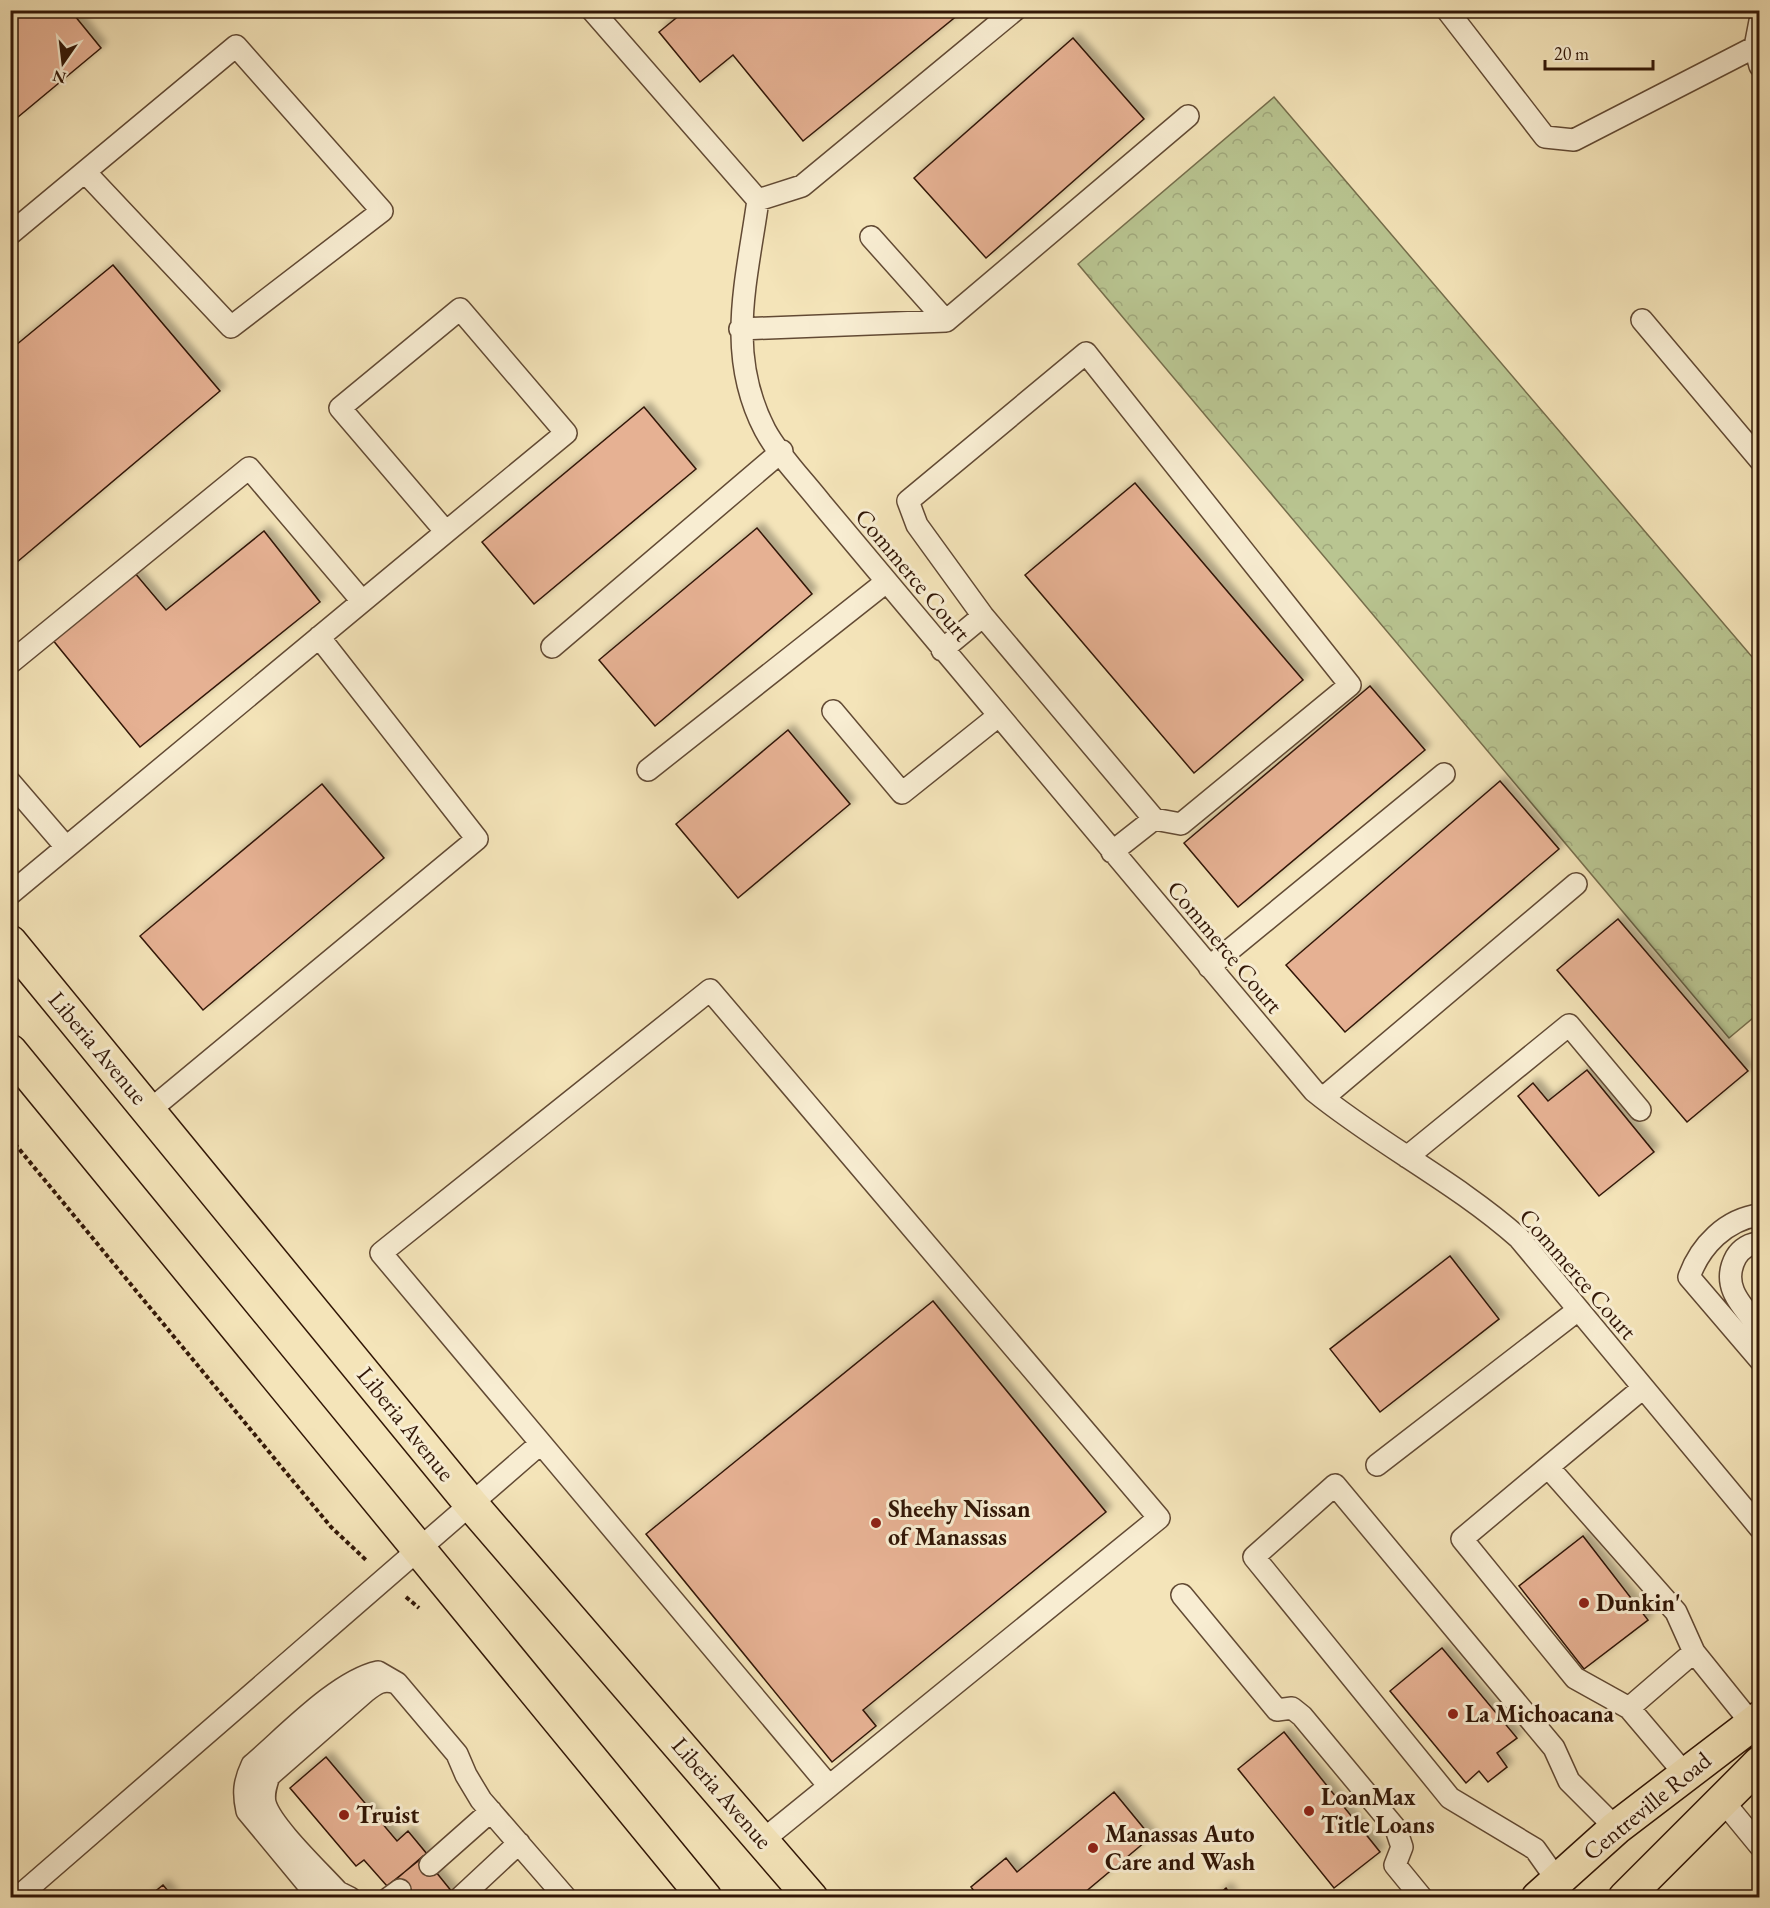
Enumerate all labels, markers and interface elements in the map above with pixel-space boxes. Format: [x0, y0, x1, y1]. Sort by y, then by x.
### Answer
north arrow [33, 33, 93, 93]
scale bar [1545, 33, 1653, 71]
text: 20 m [1554, 42, 1589, 65]
text: N [51, 65, 68, 89]
street label: Commerce Court [849, 502, 978, 648]
street label: Commerce Court [1161, 874, 1290, 1020]
street label: Liberia Avenue [42, 985, 155, 1111]
street label: Commerce Court [1513, 1202, 1644, 1346]
street label: Liberia Avenue [351, 1360, 462, 1487]
place label: Sheehy Nissan of Manassas [888, 1493, 1031, 1552]
marker: Sheehy Nissan of Manassas [869, 1516, 883, 1530]
place label: Dunkin' [1596, 1587, 1681, 1618]
marker: Dunkin' [1577, 1596, 1591, 1610]
place label: La Michoacana [1465, 1698, 1615, 1729]
marker: La Michoacana [1446, 1707, 1460, 1721]
street label: Liberia Avenue [665, 1730, 780, 1855]
street label: Centreville Road [1576, 1744, 1718, 1867]
place label: LoanMax Title Loans [1321, 1781, 1435, 1840]
place label: Truist [356, 1799, 419, 1830]
marker: LoanMax Title Loans [1302, 1804, 1316, 1818]
marker: Truist [337, 1808, 351, 1822]
place label: Manassas Auto Care and Wash [1105, 1818, 1256, 1877]
marker: Manassas Auto Care and Wash [1086, 1841, 1100, 1855]

